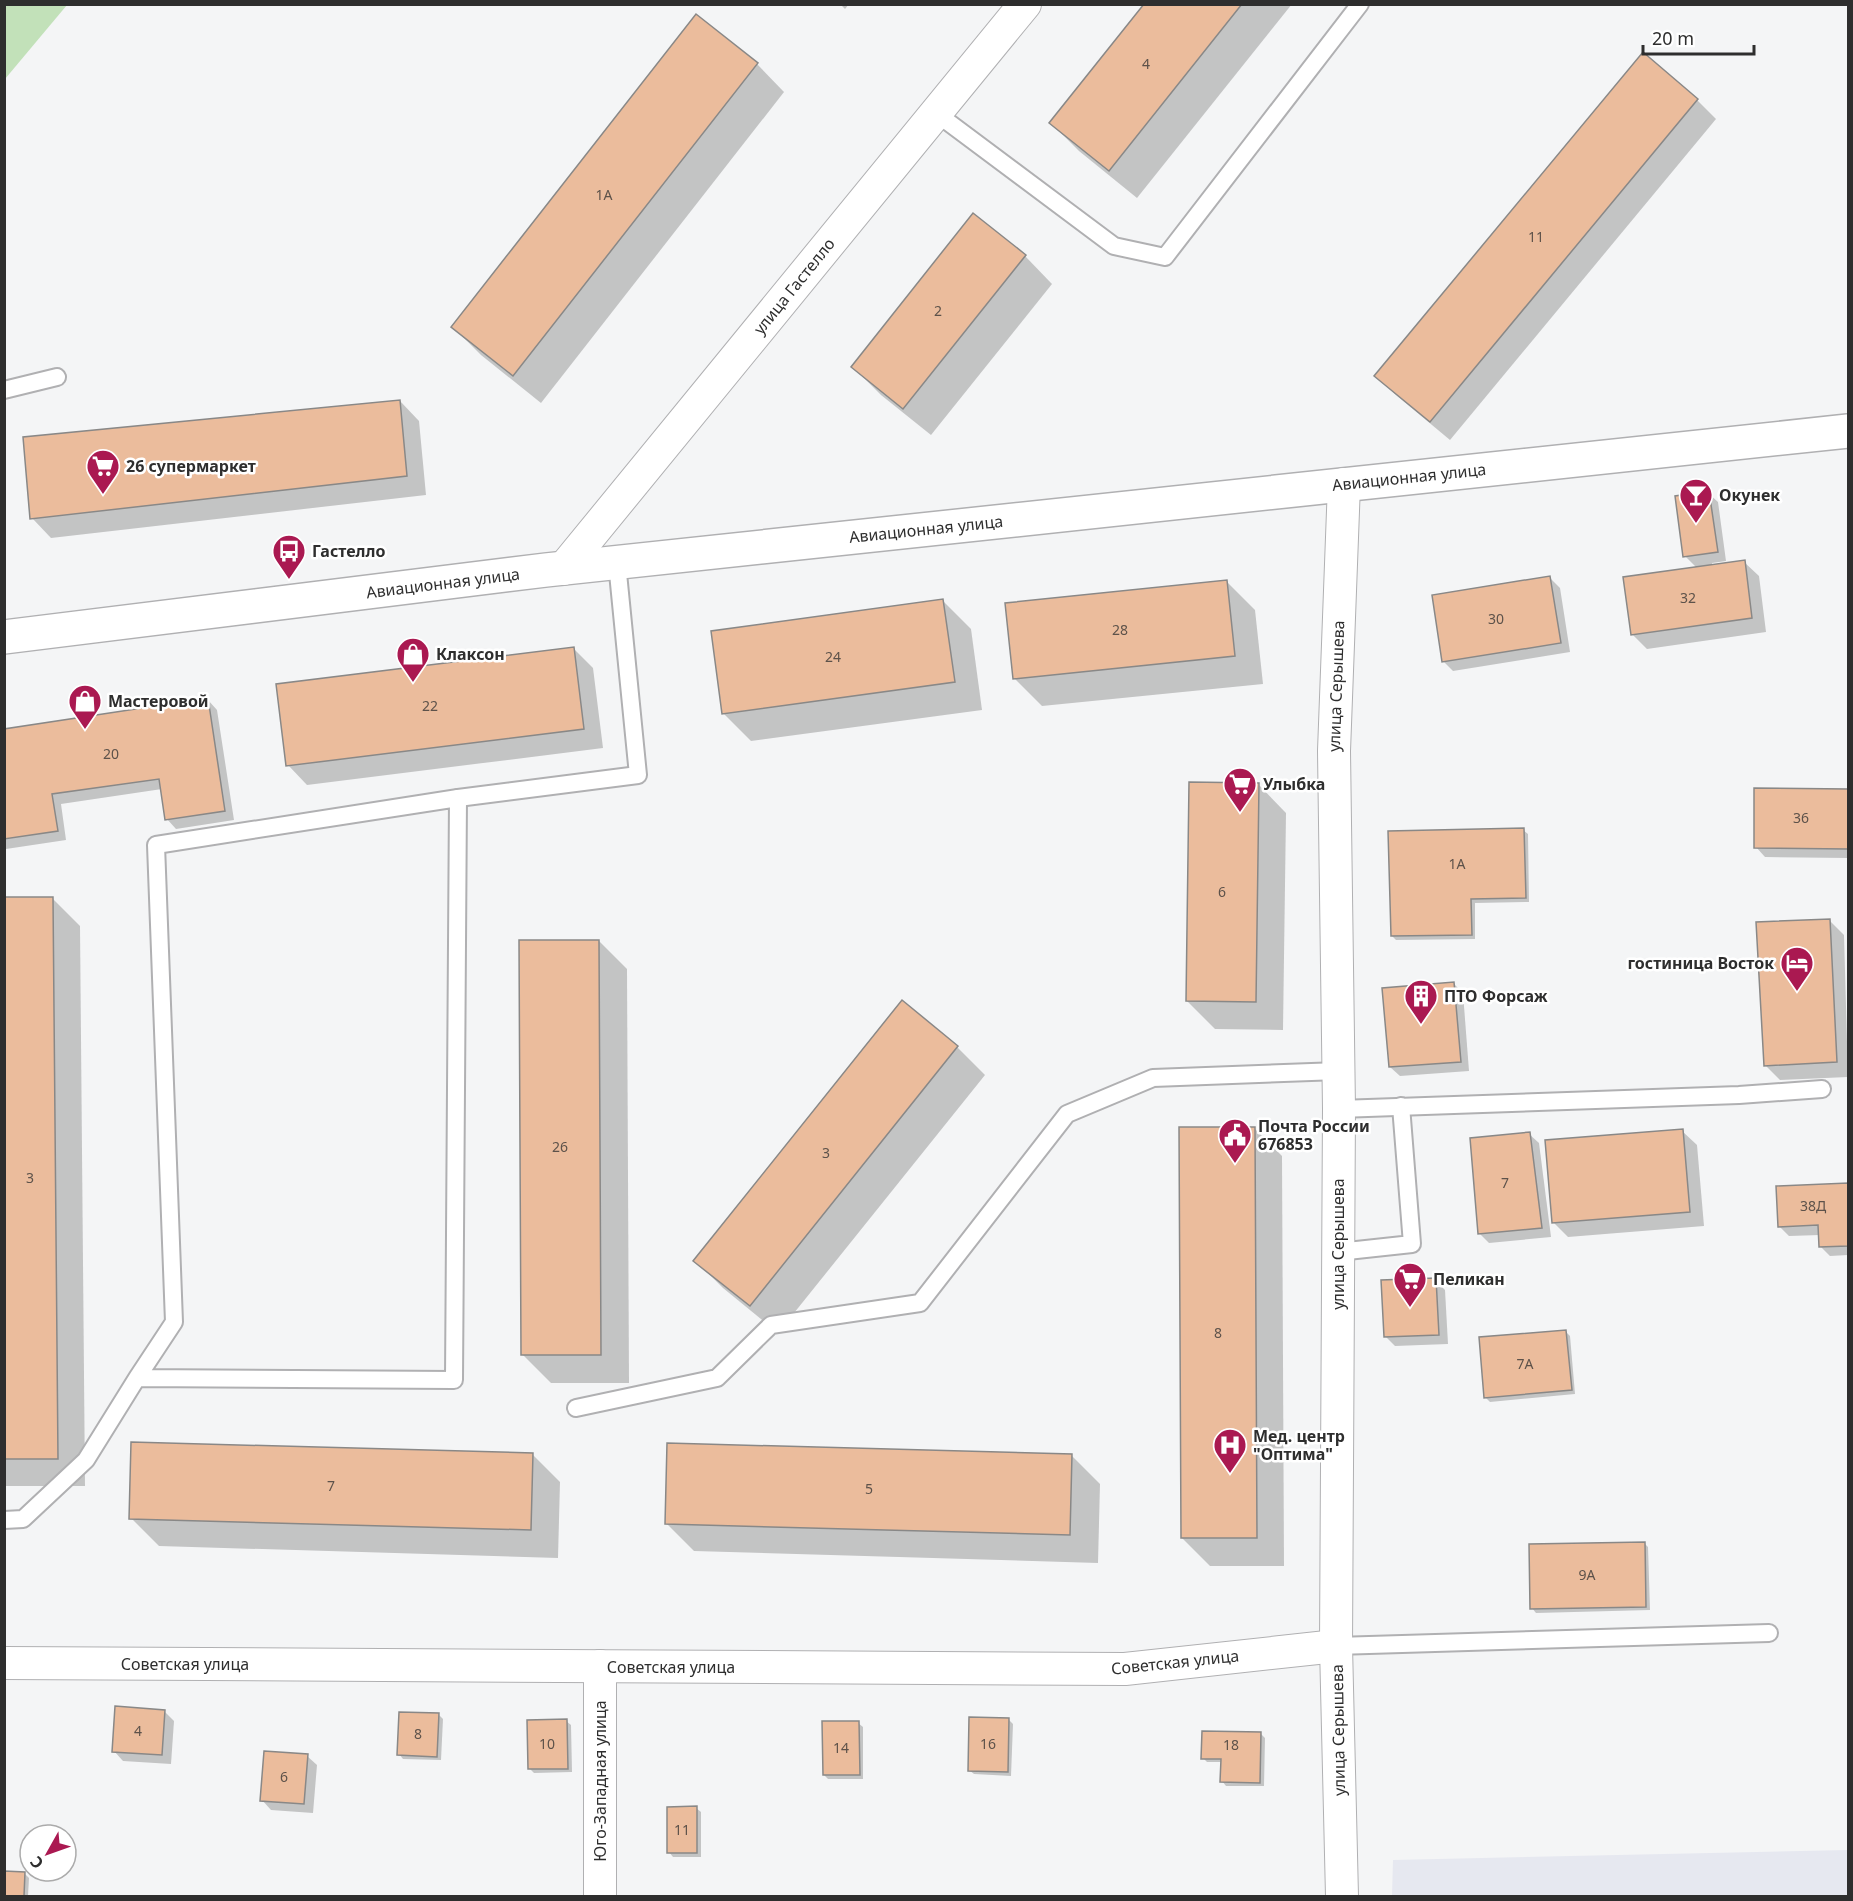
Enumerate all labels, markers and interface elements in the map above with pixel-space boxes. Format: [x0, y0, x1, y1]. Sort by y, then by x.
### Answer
scale bar [1643, 18, 1754, 56]
text: 20 m [1652, 26, 1694, 50]
house number: 4 [1142, 54, 1150, 73]
house number: 1А [596, 185, 613, 204]
house number: 11 [1528, 227, 1544, 246]
street label: улица Гастелло [748, 233, 840, 339]
house number: 2 [934, 301, 942, 320]
supermarket icon: 26 супермаркет [85, 448, 121, 495]
place label: 26 супермаркет [126, 455, 256, 477]
street label: Авиационная улица [1331, 458, 1487, 496]
bar icon: Окунек [1678, 477, 1714, 524]
place label: Окунек [1719, 484, 1780, 506]
street label: Авиационная улица [848, 510, 1004, 548]
bus stop icon: Гастелло [271, 533, 307, 580]
place label: Гастелло [312, 540, 385, 562]
street label: Авиационная улица [365, 563, 521, 603]
house number: 32 [1680, 588, 1696, 607]
house number: 30 [1488, 609, 1504, 628]
house number: 28 [1112, 620, 1128, 639]
street label: улица Серышева [1323, 620, 1349, 752]
shop icon: Клаксон [395, 636, 431, 683]
place label: Клаксон [436, 643, 505, 665]
house number: 24 [825, 647, 841, 666]
shop icon: Мастеровой [67, 683, 103, 730]
place label: Мастеровой [108, 690, 209, 712]
house number: 22 [422, 696, 438, 715]
house number: 20 [103, 744, 119, 763]
supermarket icon: Улыбка [1222, 766, 1258, 813]
place label: Улыбка [1263, 773, 1325, 795]
house number: 36 [1793, 808, 1809, 827]
house number: 1А [1449, 854, 1466, 873]
house number: 6 [1218, 882, 1226, 901]
hotel icon: гостиница Восток [1779, 945, 1815, 992]
place label: гостиница Восток [1627, 952, 1774, 974]
building icon: ПТО Форсаж [1403, 978, 1439, 1025]
place label: ПТО Форсаж [1444, 985, 1548, 1007]
place label: Почта России 676853 [1258, 1115, 1370, 1155]
public building icon: Почта России 676853 [1217, 1117, 1253, 1164]
house number: 26 [552, 1137, 568, 1156]
house number: 3 [822, 1143, 830, 1162]
house number: 3 [26, 1168, 34, 1187]
house number: 7 [1501, 1173, 1509, 1192]
street label: улица Серышева [1327, 1178, 1349, 1310]
house number: 38Д [1800, 1196, 1827, 1215]
supermarket icon: Пеликан [1392, 1261, 1428, 1308]
place label: Пеликан [1433, 1268, 1505, 1290]
house number: 8 [1214, 1323, 1222, 1342]
house number: 7А [1517, 1354, 1534, 1373]
place label: Мед. центр "Оптима" [1253, 1425, 1345, 1465]
hospital icon: Мед. центр "Оптима" [1212, 1427, 1248, 1474]
house number: 7 [327, 1476, 335, 1495]
house number: 5 [865, 1479, 873, 1498]
house number: 9А [1579, 1565, 1596, 1584]
street label: Советская улица [1110, 1644, 1240, 1680]
street label: Советская улица [121, 1653, 249, 1675]
street label: Советская улица [607, 1656, 735, 1678]
street label: улица Серышева [1326, 1664, 1350, 1796]
street label: Юго-Западная улица [589, 1700, 611, 1862]
house number: 4 [134, 1721, 142, 1740]
house number: 8 [414, 1724, 422, 1743]
house number: 10 [539, 1734, 555, 1753]
house number: 16 [980, 1734, 996, 1753]
house number: 18 [1223, 1735, 1239, 1754]
house number: 14 [833, 1738, 849, 1757]
house number: 6 [280, 1767, 288, 1786]
house number: 11 [674, 1820, 690, 1839]
north arrow [18, 1823, 78, 1883]
text: С [25, 1852, 48, 1874]

